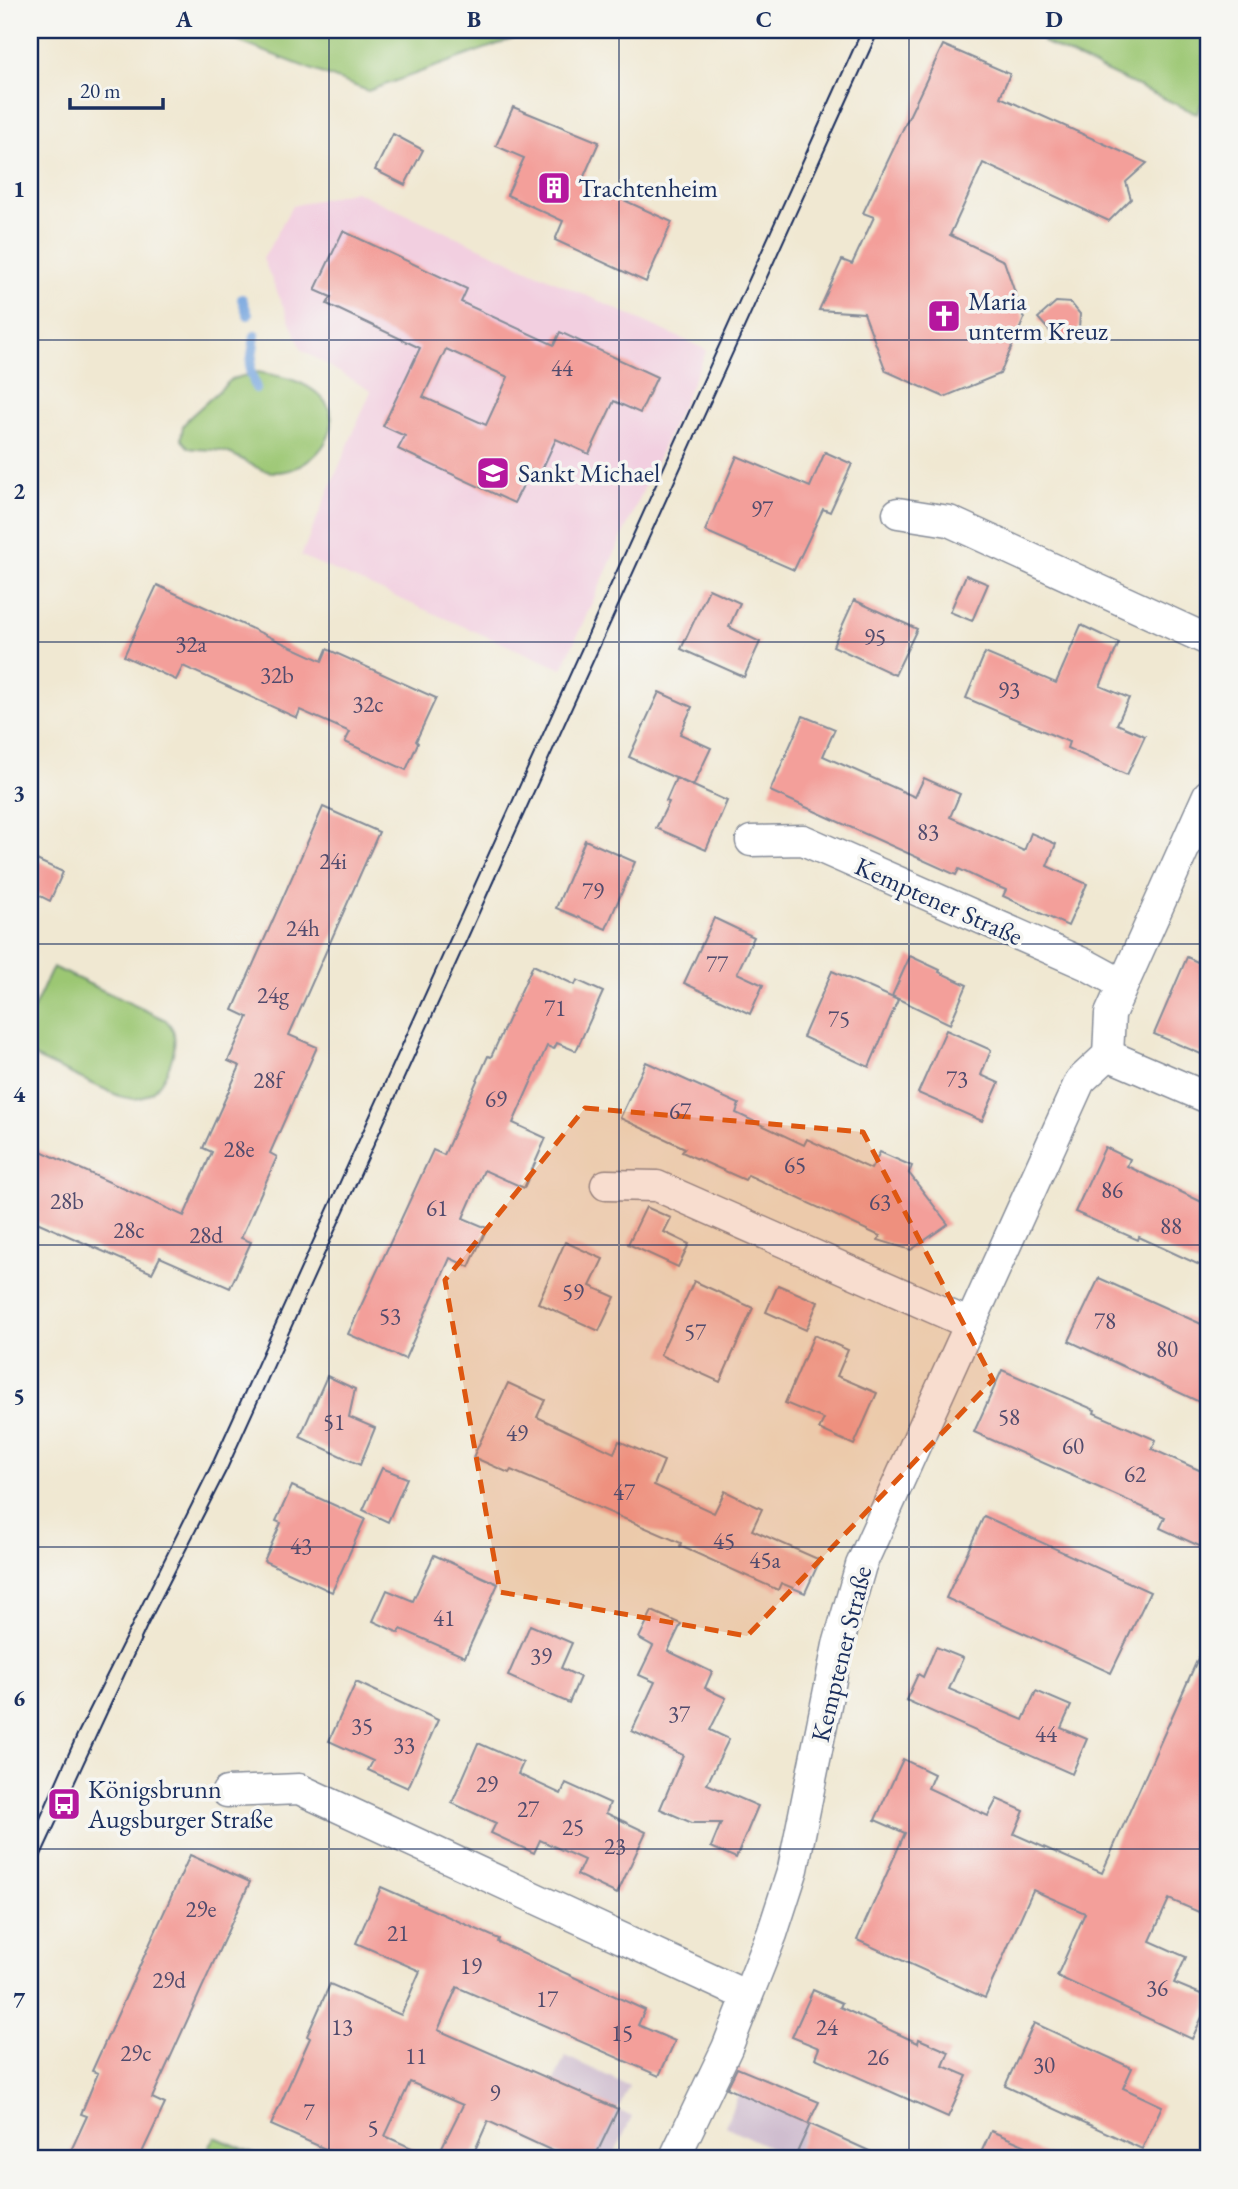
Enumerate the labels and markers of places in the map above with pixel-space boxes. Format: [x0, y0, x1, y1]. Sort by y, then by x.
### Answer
building icon: Trachtenheim [535, 169, 573, 207]
place label: Trachtenheim [578, 171, 718, 205]
place label: Maria unterm Kreuz [968, 284, 1108, 348]
church icon: Maria unterm Kreuz [925, 297, 963, 335]
school or university icon: Sankt Michael [474, 454, 512, 492]
place label: Sankt Michael [518, 456, 660, 490]
place label: Königsbrunn Augsburger Straße [87, 1772, 273, 1836]
bus stop icon: Königsbrunn Augsburger Straße [45, 1785, 83, 1823]

